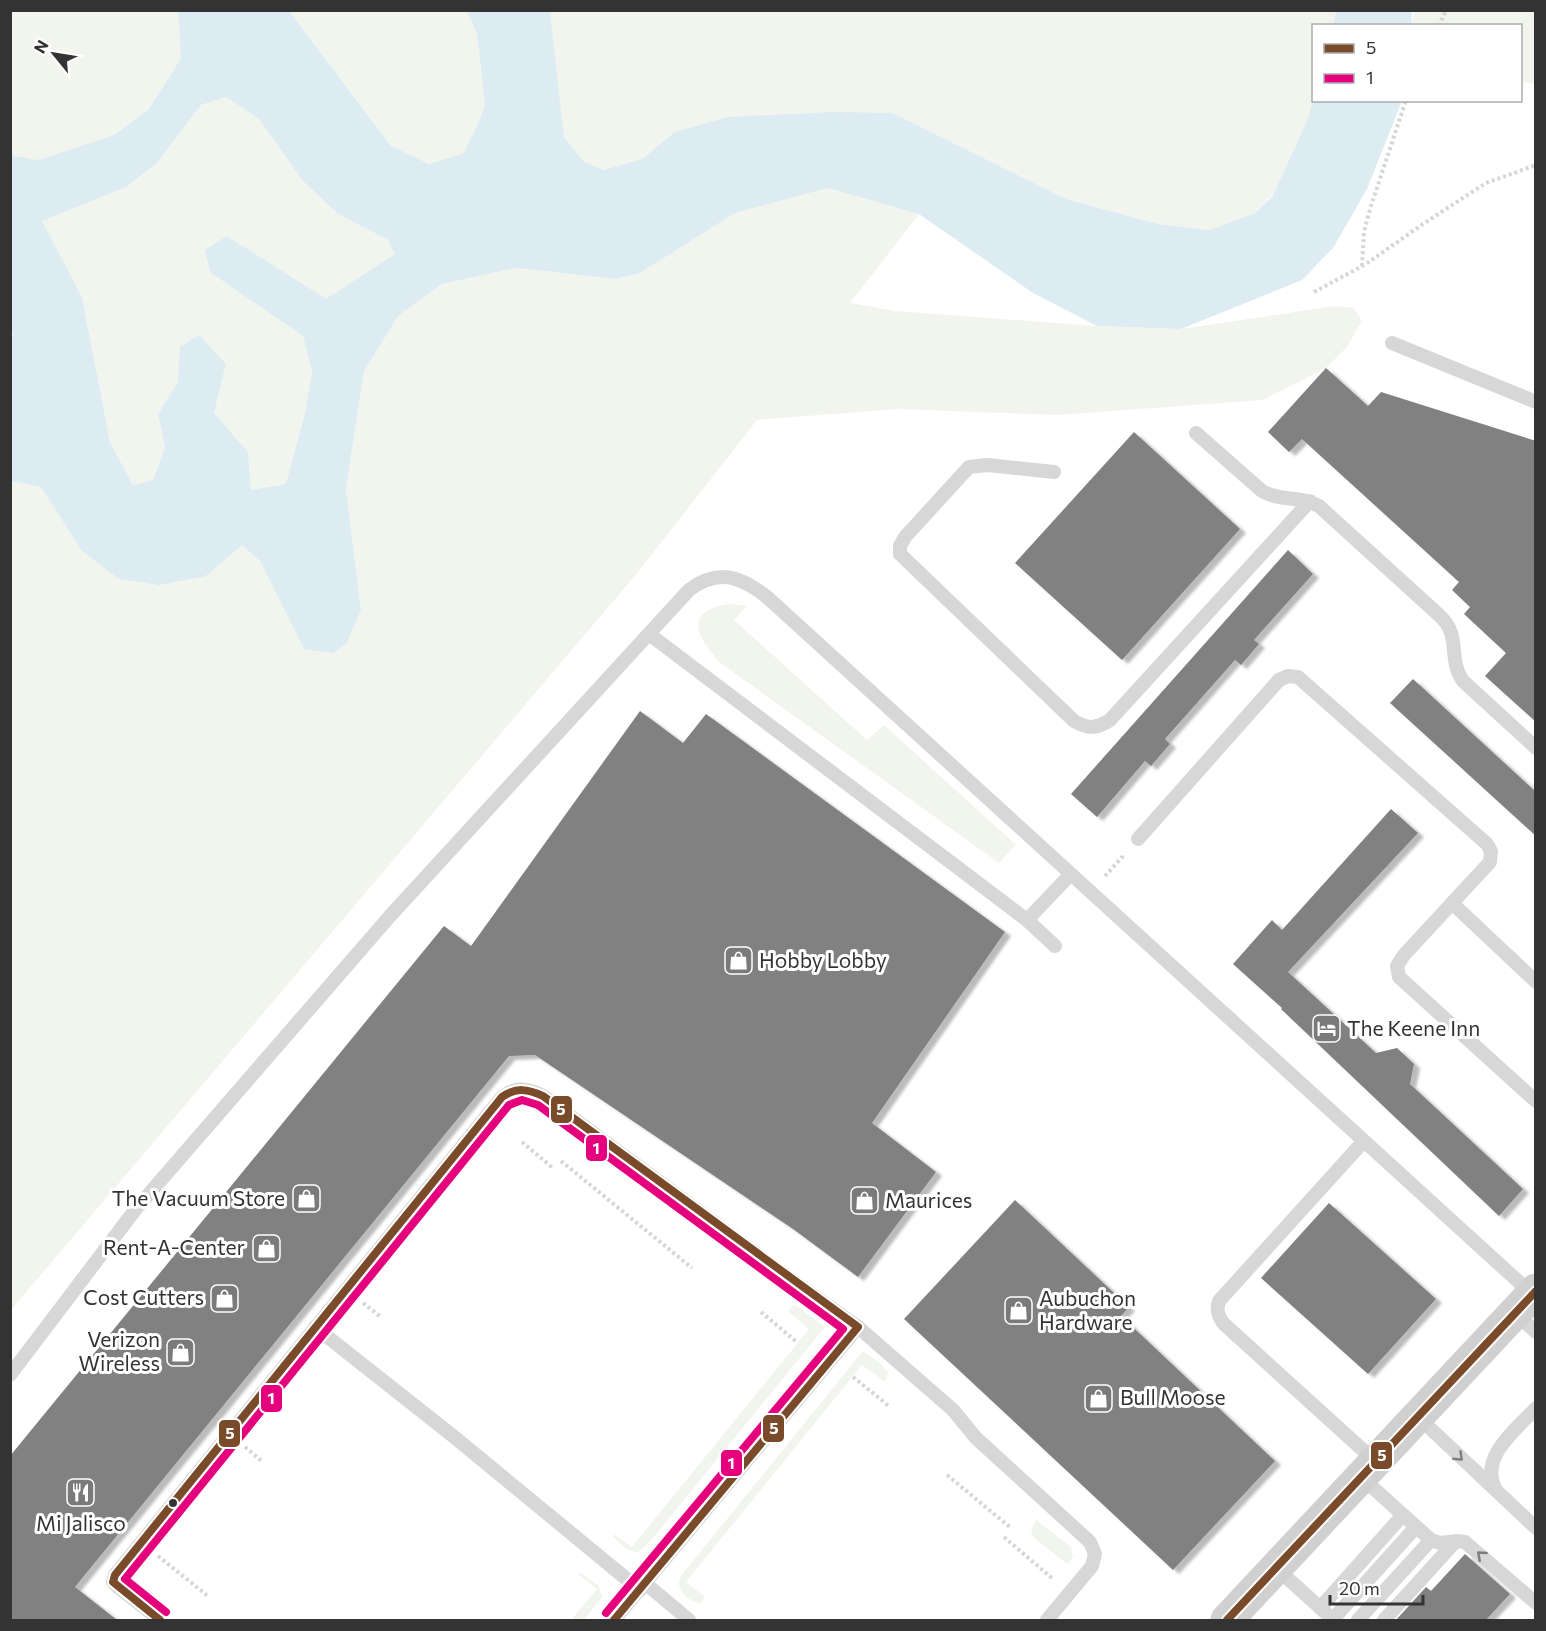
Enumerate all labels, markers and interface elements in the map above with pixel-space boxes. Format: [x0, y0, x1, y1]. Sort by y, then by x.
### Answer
north arrow [24, 24, 84, 84]
legend [1312, 24, 1522, 102]
text: N [29, 36, 52, 56]
text: 5 [1366, 36, 1376, 58]
text: 1 [1366, 66, 1374, 88]
shop icon: Hobby Lobby [722, 945, 754, 977]
place label: Hobby Lobby [759, 947, 887, 972]
hotel icon: The Keene Inn [1310, 1013, 1342, 1045]
place label: The Keene Inn [1347, 1015, 1480, 1040]
line badge: 5 [550, 1095, 573, 1124]
text: 5 [556, 1099, 566, 1118]
line badge: 1 [585, 1134, 608, 1162]
text: 1 [592, 1138, 600, 1157]
shop icon: The Vacuum Store [290, 1183, 322, 1215]
place label: The Vacuum Store [112, 1185, 285, 1210]
shop icon: Maurices [848, 1185, 880, 1217]
place label: Maurices [885, 1187, 972, 1212]
shop icon: Rent-A-Center [250, 1232, 282, 1264]
place label: Rent-A-Center [103, 1234, 245, 1259]
shop icon: Cost Cutters [209, 1282, 241, 1314]
place label: Cost Cutters [83, 1284, 204, 1309]
place label: Aubuchon Hardware [1039, 1285, 1136, 1334]
shop icon: Aubuchon Hardware [1002, 1295, 1034, 1327]
place label: Verizon Wireless [79, 1326, 160, 1375]
shop icon: Verizon Wireless [165, 1336, 197, 1368]
shop icon: Bull Moose [1083, 1382, 1115, 1414]
line badge: 1 [260, 1384, 283, 1413]
place label: Bull Moose [1120, 1384, 1226, 1409]
text: 1 [267, 1388, 275, 1407]
line badge: 5 [762, 1414, 785, 1443]
text: 5 [769, 1418, 779, 1437]
line badge: 5 [218, 1419, 241, 1448]
text: 5 [225, 1423, 235, 1442]
line badge: 5 [1370, 1441, 1393, 1470]
text: 5 [1377, 1445, 1387, 1464]
line badge: 1 [720, 1449, 743, 1477]
one-way arrow [1452, 1449, 1463, 1460]
text: 1 [727, 1453, 735, 1472]
restaurant icon: Mi Jalisco [65, 1477, 97, 1509]
unlabelled marker [167, 1497, 179, 1509]
place label: Mi Jalisco [36, 1510, 126, 1535]
one-way arrow [1477, 1551, 1488, 1562]
scale bar [1330, 1568, 1423, 1606]
text: 20 m [1339, 1577, 1380, 1599]

